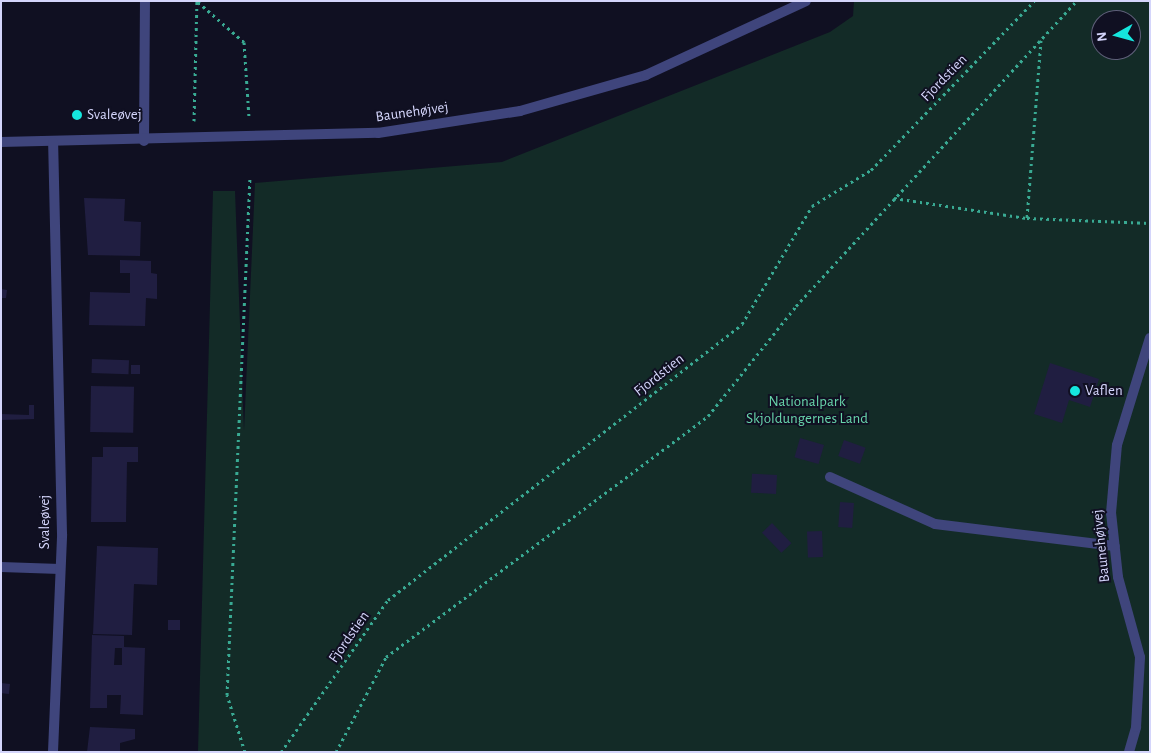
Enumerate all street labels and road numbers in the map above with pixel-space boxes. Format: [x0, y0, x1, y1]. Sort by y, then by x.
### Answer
street label: Fjordstien [917, 51, 971, 105]
street label: Baunehøjvej [374, 98, 450, 126]
street label: Fjordstien [630, 350, 688, 400]
street label: Svaleøvej [36, 495, 54, 549]
street label: Baunehøjvej [1088, 509, 1114, 583]
street label: Fjordstien [325, 608, 373, 666]

